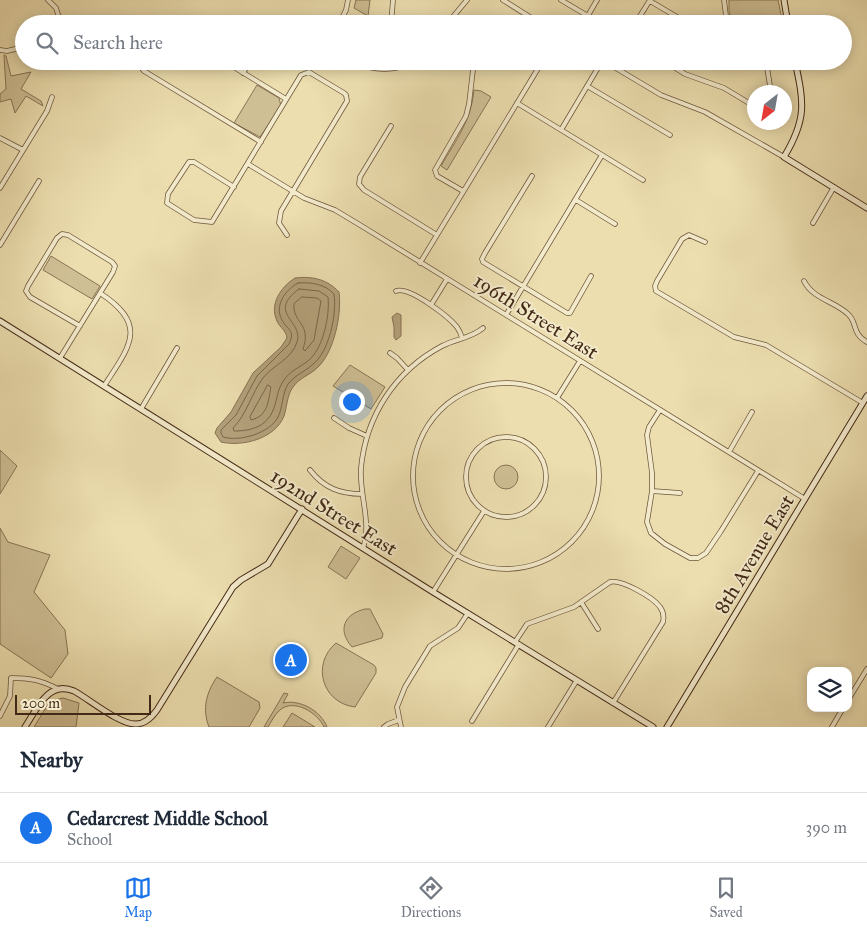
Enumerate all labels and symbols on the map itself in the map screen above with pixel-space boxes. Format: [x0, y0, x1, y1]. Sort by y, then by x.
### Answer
north arrow [747, 85, 792, 130]
street label: 196th Street East [469, 268, 603, 364]
your location [339, 389, 365, 415]
street label: 192nd Street East [266, 463, 402, 561]
street label: 8th Avenue East [709, 490, 799, 618]
pin: A [275, 641, 307, 679]
scale bar [15, 692, 151, 715]

